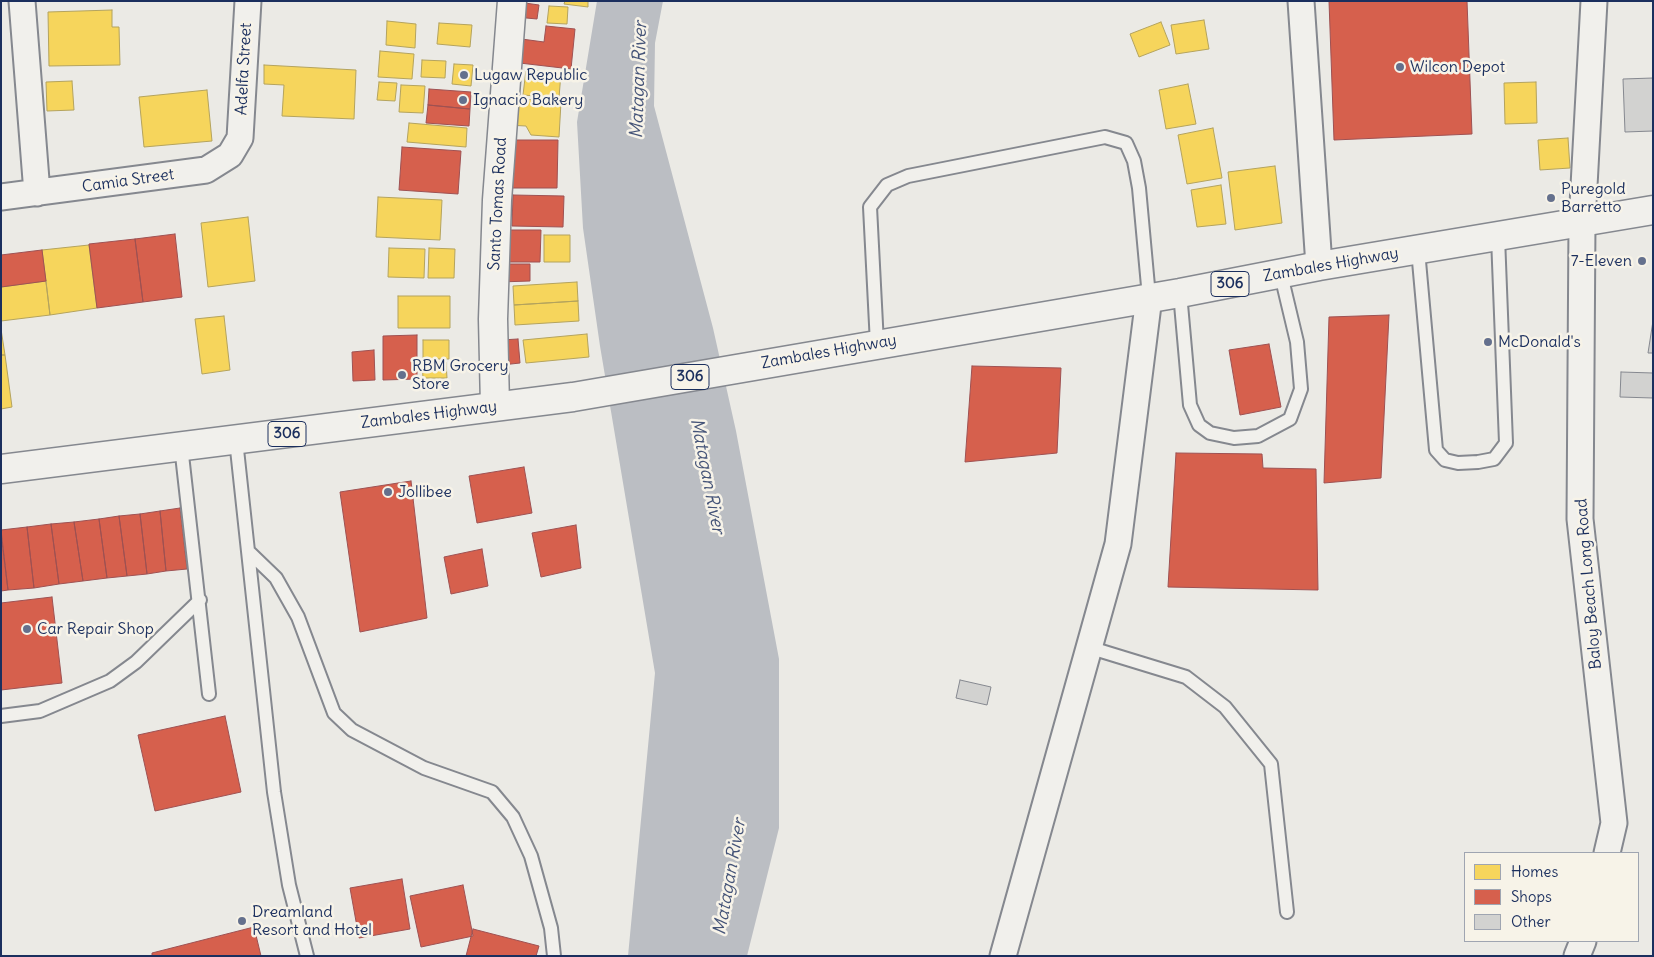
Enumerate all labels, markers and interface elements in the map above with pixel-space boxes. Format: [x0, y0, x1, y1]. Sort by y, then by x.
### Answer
water label: Matagan River [626, 21, 652, 139]
street label: Adelfa Street [232, 22, 256, 116]
place label: Wilcon Depot [1410, 57, 1505, 77]
marker: Wilcon Depot [1394, 61, 1406, 73]
place label: Lugaw Republic [474, 65, 587, 85]
marker: Lugaw Republic [458, 69, 470, 81]
place label: Ignacio Bakery [473, 90, 583, 110]
marker: Ignacio Bakery [457, 94, 469, 106]
street label: Santo Tomas Road [485, 137, 511, 271]
street label: Camia Street [81, 165, 175, 197]
place label: Puregold Barretto [1561, 179, 1626, 217]
marker: Puregold Barretto [1545, 192, 1557, 204]
street label: Zambales Highway [1262, 244, 1400, 286]
place label: 7-Eleven [1571, 251, 1632, 271]
marker: 7-Eleven [1636, 255, 1648, 267]
road number: 306 [1211, 272, 1249, 296]
street label: Zambales Highway [760, 331, 898, 373]
place label: McDonald's [1498, 332, 1581, 352]
marker: McDonald's [1482, 336, 1494, 348]
place label: RBM Grocery Store [412, 356, 508, 394]
road number: 306 [671, 364, 709, 390]
marker: RBM Grocery Store [396, 369, 408, 381]
street label: Zambales Highway [360, 397, 498, 433]
water label: Matagan River [685, 416, 729, 536]
road number: 306 [268, 422, 306, 446]
place label: Jollibee [398, 482, 452, 502]
marker: Jollibee [382, 486, 394, 498]
street label: Baloy Beach Long Road [1572, 498, 1606, 670]
place label: Car Repair Shop [37, 619, 154, 639]
marker: Car Repair Shop [21, 623, 33, 635]
water label: Matagan River [709, 817, 751, 937]
legend [1464, 852, 1639, 942]
text: Homes [1511, 862, 1558, 881]
text: Shops [1511, 887, 1552, 906]
place label: Dreamland Resort and Hotel [252, 902, 372, 940]
text: Other [1511, 912, 1551, 931]
marker: Dreamland Resort and Hotel [236, 915, 248, 927]

